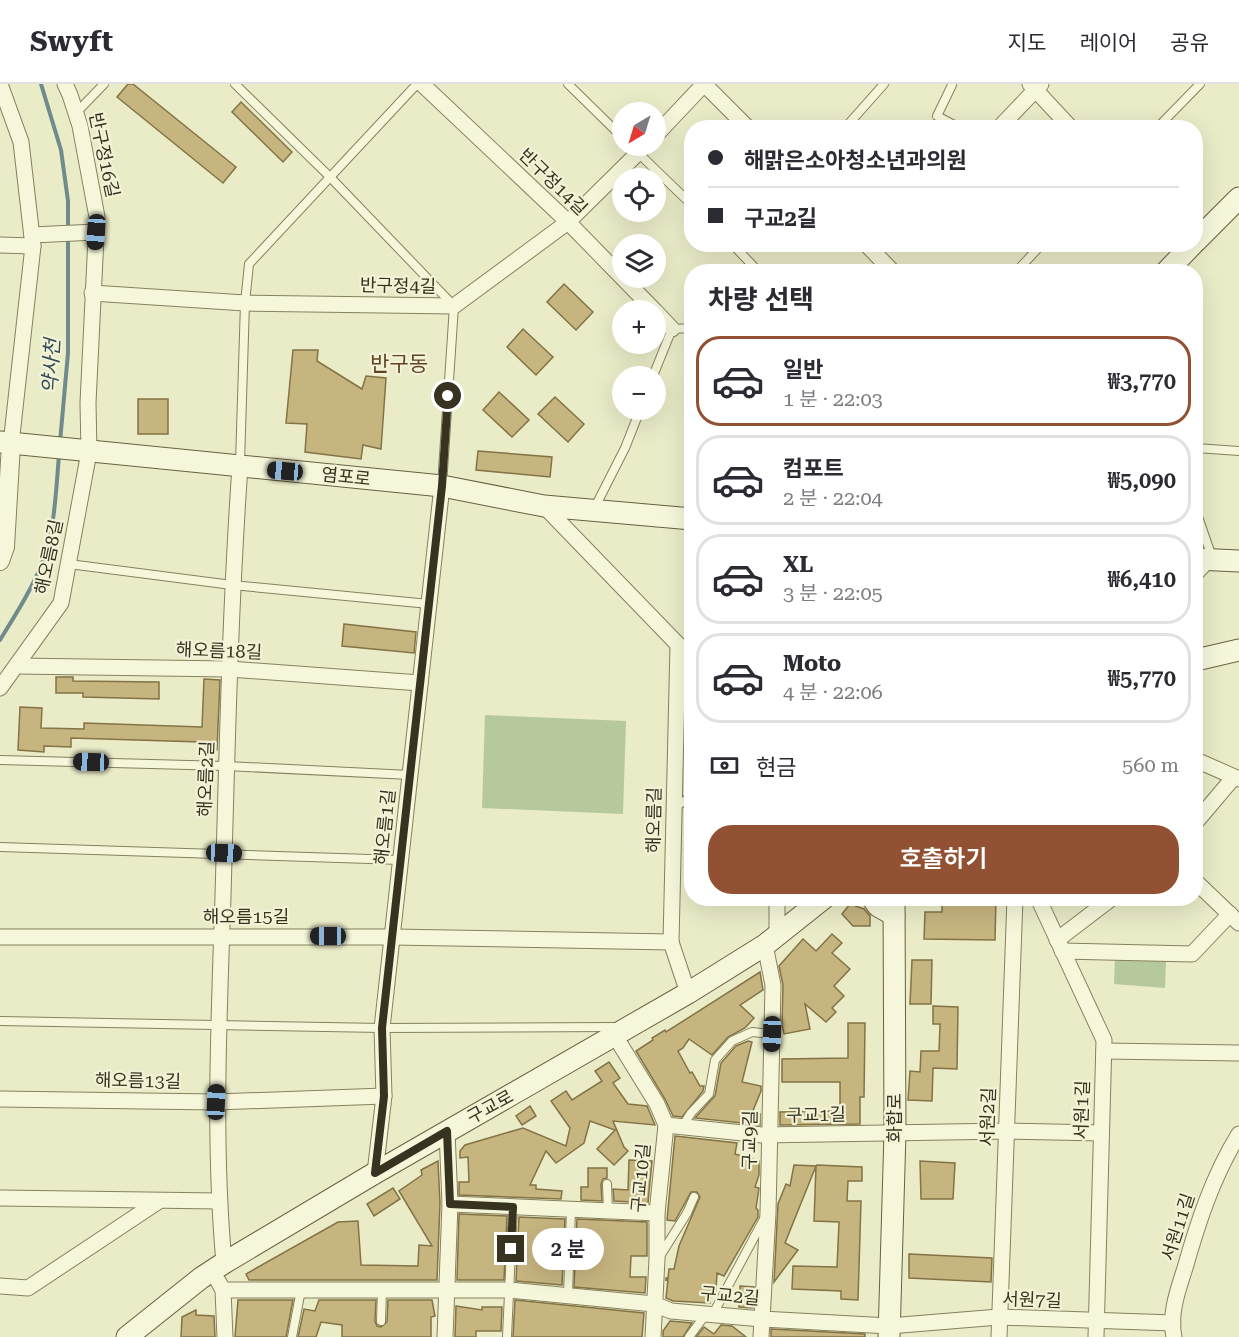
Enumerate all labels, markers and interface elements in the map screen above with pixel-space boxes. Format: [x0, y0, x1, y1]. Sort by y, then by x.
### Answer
text: Swyft [30, 25, 113, 58]
text: 지도 [1008, 31, 1046, 55]
text: 레이어 [1079, 31, 1137, 55]
text: 공유 [1170, 31, 1209, 55]
north arrow [612, 102, 666, 156]
map controls [612, 102, 666, 420]
street label: 반구정16길 [85, 110, 124, 199]
street label: 반구정14길 [515, 144, 592, 219]
text: 해맑은소아청소년과의원 [744, 148, 967, 173]
button: locate [612, 168, 666, 222]
text: 구교2길 [744, 206, 817, 231]
car [86, 213, 106, 251]
button: layers [612, 234, 666, 288]
street label: 반구정4길 [360, 274, 436, 297]
text: 차량 선택 [708, 284, 814, 316]
button: + [612, 300, 666, 354]
water label: 약사천 [38, 335, 65, 394]
district label: 반구동 [370, 352, 428, 376]
icon: car [711, 354, 765, 408]
text: 일반 [783, 357, 823, 382]
button: − [612, 366, 666, 420]
text: ₩3,770 [1108, 369, 1176, 394]
route start [434, 382, 461, 409]
text: 1 분 · 22:03 [783, 387, 883, 411]
icon: car [711, 453, 765, 507]
text: 컴포트 [783, 456, 844, 481]
car [266, 460, 304, 482]
street label: 염포로 [320, 463, 372, 490]
text: ₩5,090 [1108, 468, 1176, 493]
text: 2 분 · 22:04 [783, 486, 883, 510]
street label: 해오름8길 [30, 517, 67, 596]
icon: car [711, 552, 765, 606]
text: XL [783, 552, 813, 577]
text: ₩6,410 [1108, 567, 1176, 592]
text: 3 분 · 22:05 [783, 581, 883, 605]
street label: 해오름18길 [175, 638, 263, 663]
icon: car [711, 651, 765, 705]
text: Moto [783, 651, 841, 676]
text: ₩5,770 [1108, 666, 1176, 691]
text: 4 분 · 22:06 [783, 680, 883, 704]
street label: 해오름2길 [194, 740, 217, 817]
icon: cash [708, 749, 741, 782]
car [73, 752, 109, 772]
text: 560 m [1122, 753, 1179, 777]
text: 현금 [756, 755, 796, 780]
street label: 해오름길 [642, 787, 665, 853]
street label: 해오름1길 [370, 788, 399, 866]
button: 호출하기 [708, 825, 1179, 894]
car [206, 843, 242, 863]
street label: 해오름15길 [203, 906, 289, 927]
car [310, 927, 346, 945]
car [762, 1016, 782, 1052]
street label: 해오름13길 [95, 1069, 181, 1092]
street label: 서원1길 [1070, 1080, 1093, 1140]
car [206, 1084, 226, 1120]
street label: 구교로 [463, 1085, 517, 1128]
street label: 서원2길 [976, 1087, 999, 1147]
street label: 화합로 [884, 1093, 905, 1143]
street label: 구교1길 [786, 1103, 846, 1126]
street label: 구교9길 [738, 1110, 761, 1170]
street label: 구교10길 [627, 1142, 654, 1214]
street label: 서원11길 [1157, 1190, 1198, 1263]
callout: 2 분 [532, 1228, 604, 1270]
route end [497, 1235, 524, 1262]
text: 2 분 [551, 1237, 585, 1261]
street label: 구교2길 [699, 1282, 761, 1309]
street label: 서원7길 [1002, 1288, 1062, 1311]

